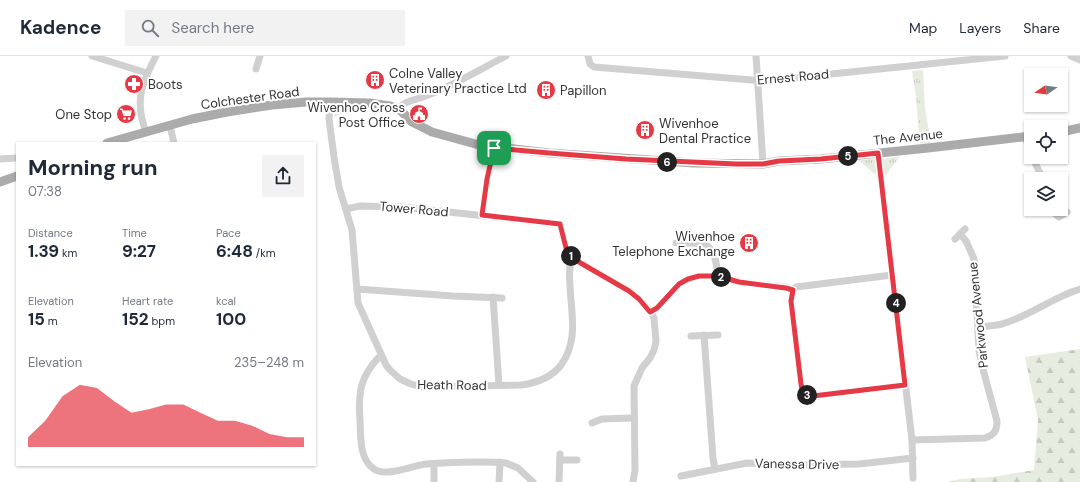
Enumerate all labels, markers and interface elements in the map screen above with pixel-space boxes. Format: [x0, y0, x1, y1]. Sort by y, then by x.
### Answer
search box [125, 10, 405, 46]
text: Kadence [20, 15, 101, 40]
icon: search [139, 17, 161, 39]
text: Search here [171, 18, 254, 38]
text: Map [909, 19, 937, 37]
text: Layers [959, 19, 1001, 37]
text: Share [1023, 19, 1060, 37]
place label: Colne Valley Veterinary Practice Ltd [389, 65, 527, 97]
street label: Ernest Road [756, 65, 830, 89]
north arrow [1024, 68, 1068, 112]
map controls [1024, 68, 1068, 216]
building icon: Colne Valley Veterinary Practice Ltd [364, 69, 386, 91]
pharmacy icon: Boots [123, 73, 145, 95]
place label: Boots [148, 76, 183, 93]
building icon: Papillon [535, 79, 557, 101]
place label: Papillon [560, 82, 607, 99]
street label: Colchester Road [200, 83, 300, 113]
place label: Wivenhoe Cross Post Office [307, 99, 405, 131]
supermarket icon: One Stop [115, 103, 137, 125]
public building icon: Wivenhoe Cross Post Office [408, 103, 430, 125]
place label: One Stop [55, 106, 112, 123]
place label: Wivenhoe Dental Practice [659, 115, 751, 147]
building icon: Wivenhoe Dental Practice [634, 119, 656, 141]
button: locate [1024, 120, 1068, 164]
street label: The Avenue [872, 125, 944, 149]
pin [477, 131, 511, 165]
icon: arrive [483, 137, 505, 159]
pin: 5 [838, 146, 858, 166]
text: 5 [845, 149, 851, 163]
pin: 6 [657, 152, 677, 172]
text: Morning run [28, 153, 158, 182]
button: share [262, 155, 304, 197]
text: 6 [664, 155, 670, 169]
button: layers [1024, 172, 1068, 216]
text: 07:38 [28, 183, 62, 200]
street label: Tower Road [379, 198, 449, 220]
text: Distance [28, 226, 73, 240]
text: Time [122, 226, 147, 240]
text: Pace [216, 226, 241, 240]
place label: Wivenhoe Telephone Exchange [612, 228, 735, 260]
building icon: Wivenhoe Telephone Exchange [738, 232, 760, 254]
text: 1.39 [28, 240, 59, 262]
text: 9:27 [122, 240, 156, 262]
text: 6:48 [216, 240, 253, 262]
text: km [59, 246, 77, 260]
text: /km [253, 246, 276, 260]
pin: 1 [561, 246, 581, 266]
text: 1 [569, 249, 573, 263]
street label: Parkwood Avenue [964, 261, 992, 369]
pin: 2 [711, 267, 731, 287]
text: 2 [718, 270, 724, 284]
pin: 4 [886, 293, 906, 313]
text: Elevation [28, 294, 74, 308]
text: Heart rate [122, 294, 173, 308]
text: kcal [216, 294, 236, 308]
text: 4 [892, 296, 900, 310]
text: 15 [28, 308, 45, 330]
text: 152 [122, 308, 148, 330]
text: 100 [216, 308, 246, 330]
text: m [45, 314, 58, 328]
text: bpm [148, 314, 175, 328]
text: Elevation [28, 354, 82, 371]
text: 235–248 m [234, 354, 304, 371]
street label: Heath Road [417, 376, 487, 394]
pin: 3 [797, 385, 817, 405]
text: 3 [804, 388, 810, 402]
street label: Vanessa Drive [755, 455, 839, 473]

